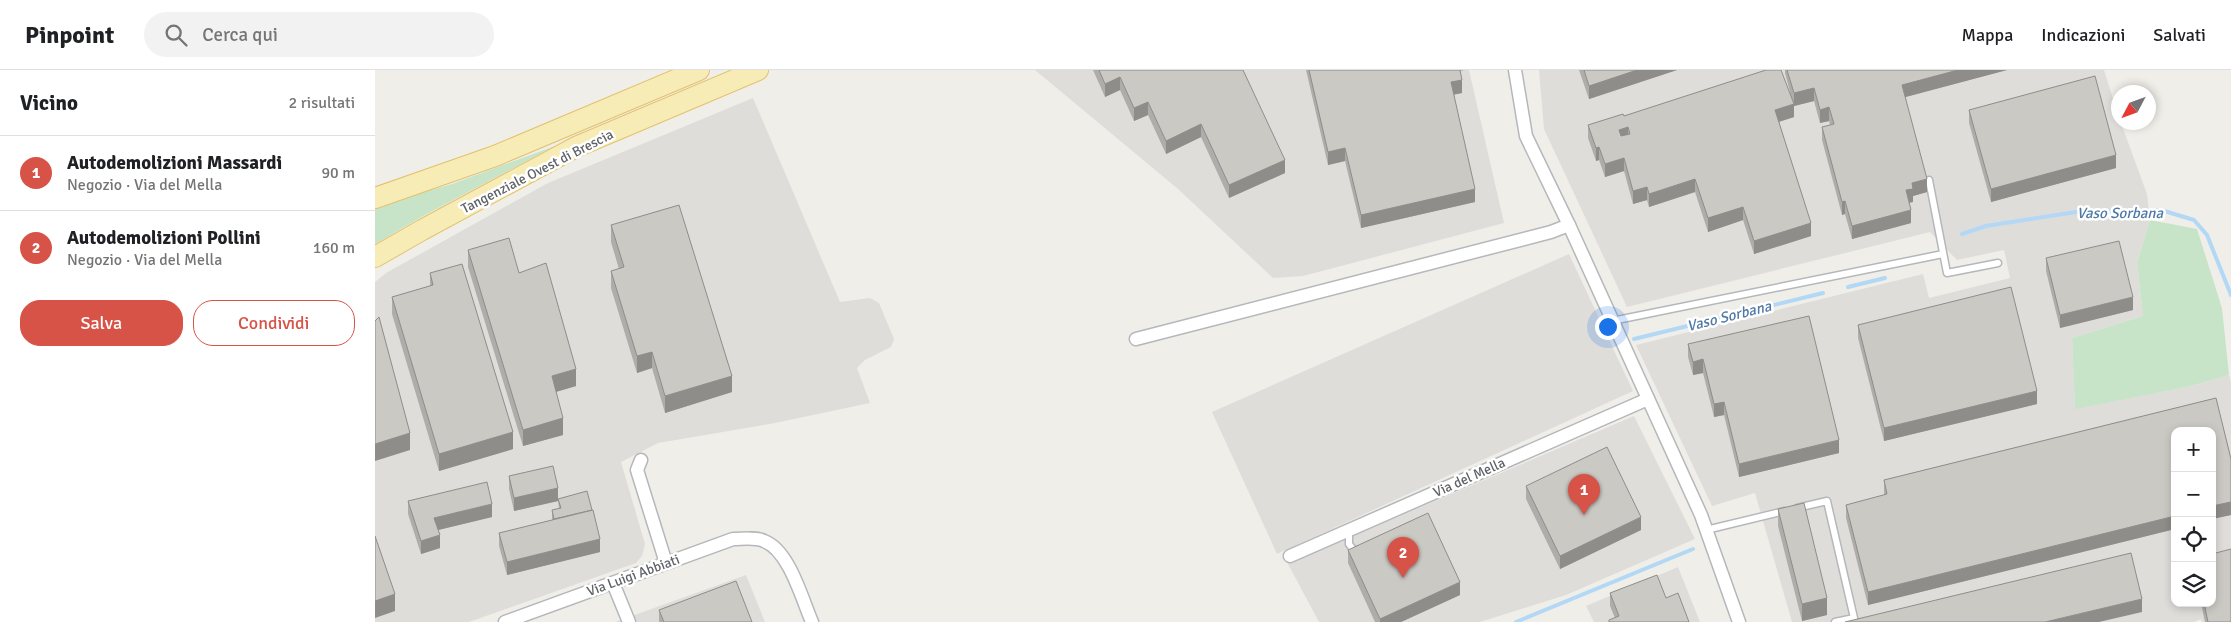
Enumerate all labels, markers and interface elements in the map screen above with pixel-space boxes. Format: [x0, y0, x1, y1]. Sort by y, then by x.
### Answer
search box [144, 12, 494, 57]
text: Pinpoint [25, 20, 114, 50]
icon: search [162, 21, 190, 49]
text: Cerca qui [202, 23, 278, 47]
text: Mappa [1961, 24, 2013, 46]
text: Indicazioni [2041, 24, 2125, 46]
text: Salvati [2153, 24, 2206, 46]
north arrow [2111, 85, 2156, 130]
text: Vicino [20, 90, 78, 116]
text: 2 risultati [289, 93, 355, 113]
street label: Tangenziale Ovest di Brescia [458, 126, 616, 217]
text: Autodemolizioni Massardi [67, 151, 282, 175]
text: 1 [32, 163, 40, 183]
text: 90 m [321, 163, 355, 183]
text: Negozio · Via del Mella [67, 175, 222, 195]
water label: Vaso Sorbana [2077, 204, 2164, 222]
text: Autodemolizioni Pollini [67, 226, 261, 250]
text: 2 [32, 238, 40, 258]
text: 160 m [313, 238, 355, 258]
text: Negozio · Via del Mella [67, 250, 222, 270]
water label: Vaso Sorbana [1685, 297, 1773, 335]
button: Salva [20, 300, 183, 346]
button: Condividi [193, 300, 355, 346]
your location [1595, 314, 1621, 340]
map controls [2171, 427, 2216, 607]
button: + [2171, 427, 2216, 472]
street label: Via del Mella [1431, 454, 1508, 501]
button: − [2171, 472, 2216, 517]
pin: 1 [1568, 474, 1600, 515]
button: locate [2171, 517, 2216, 562]
pin: 2 [1387, 537, 1419, 578]
street label: Via Luigi Abbiati [584, 551, 682, 600]
button: layers [2171, 562, 2216, 607]

